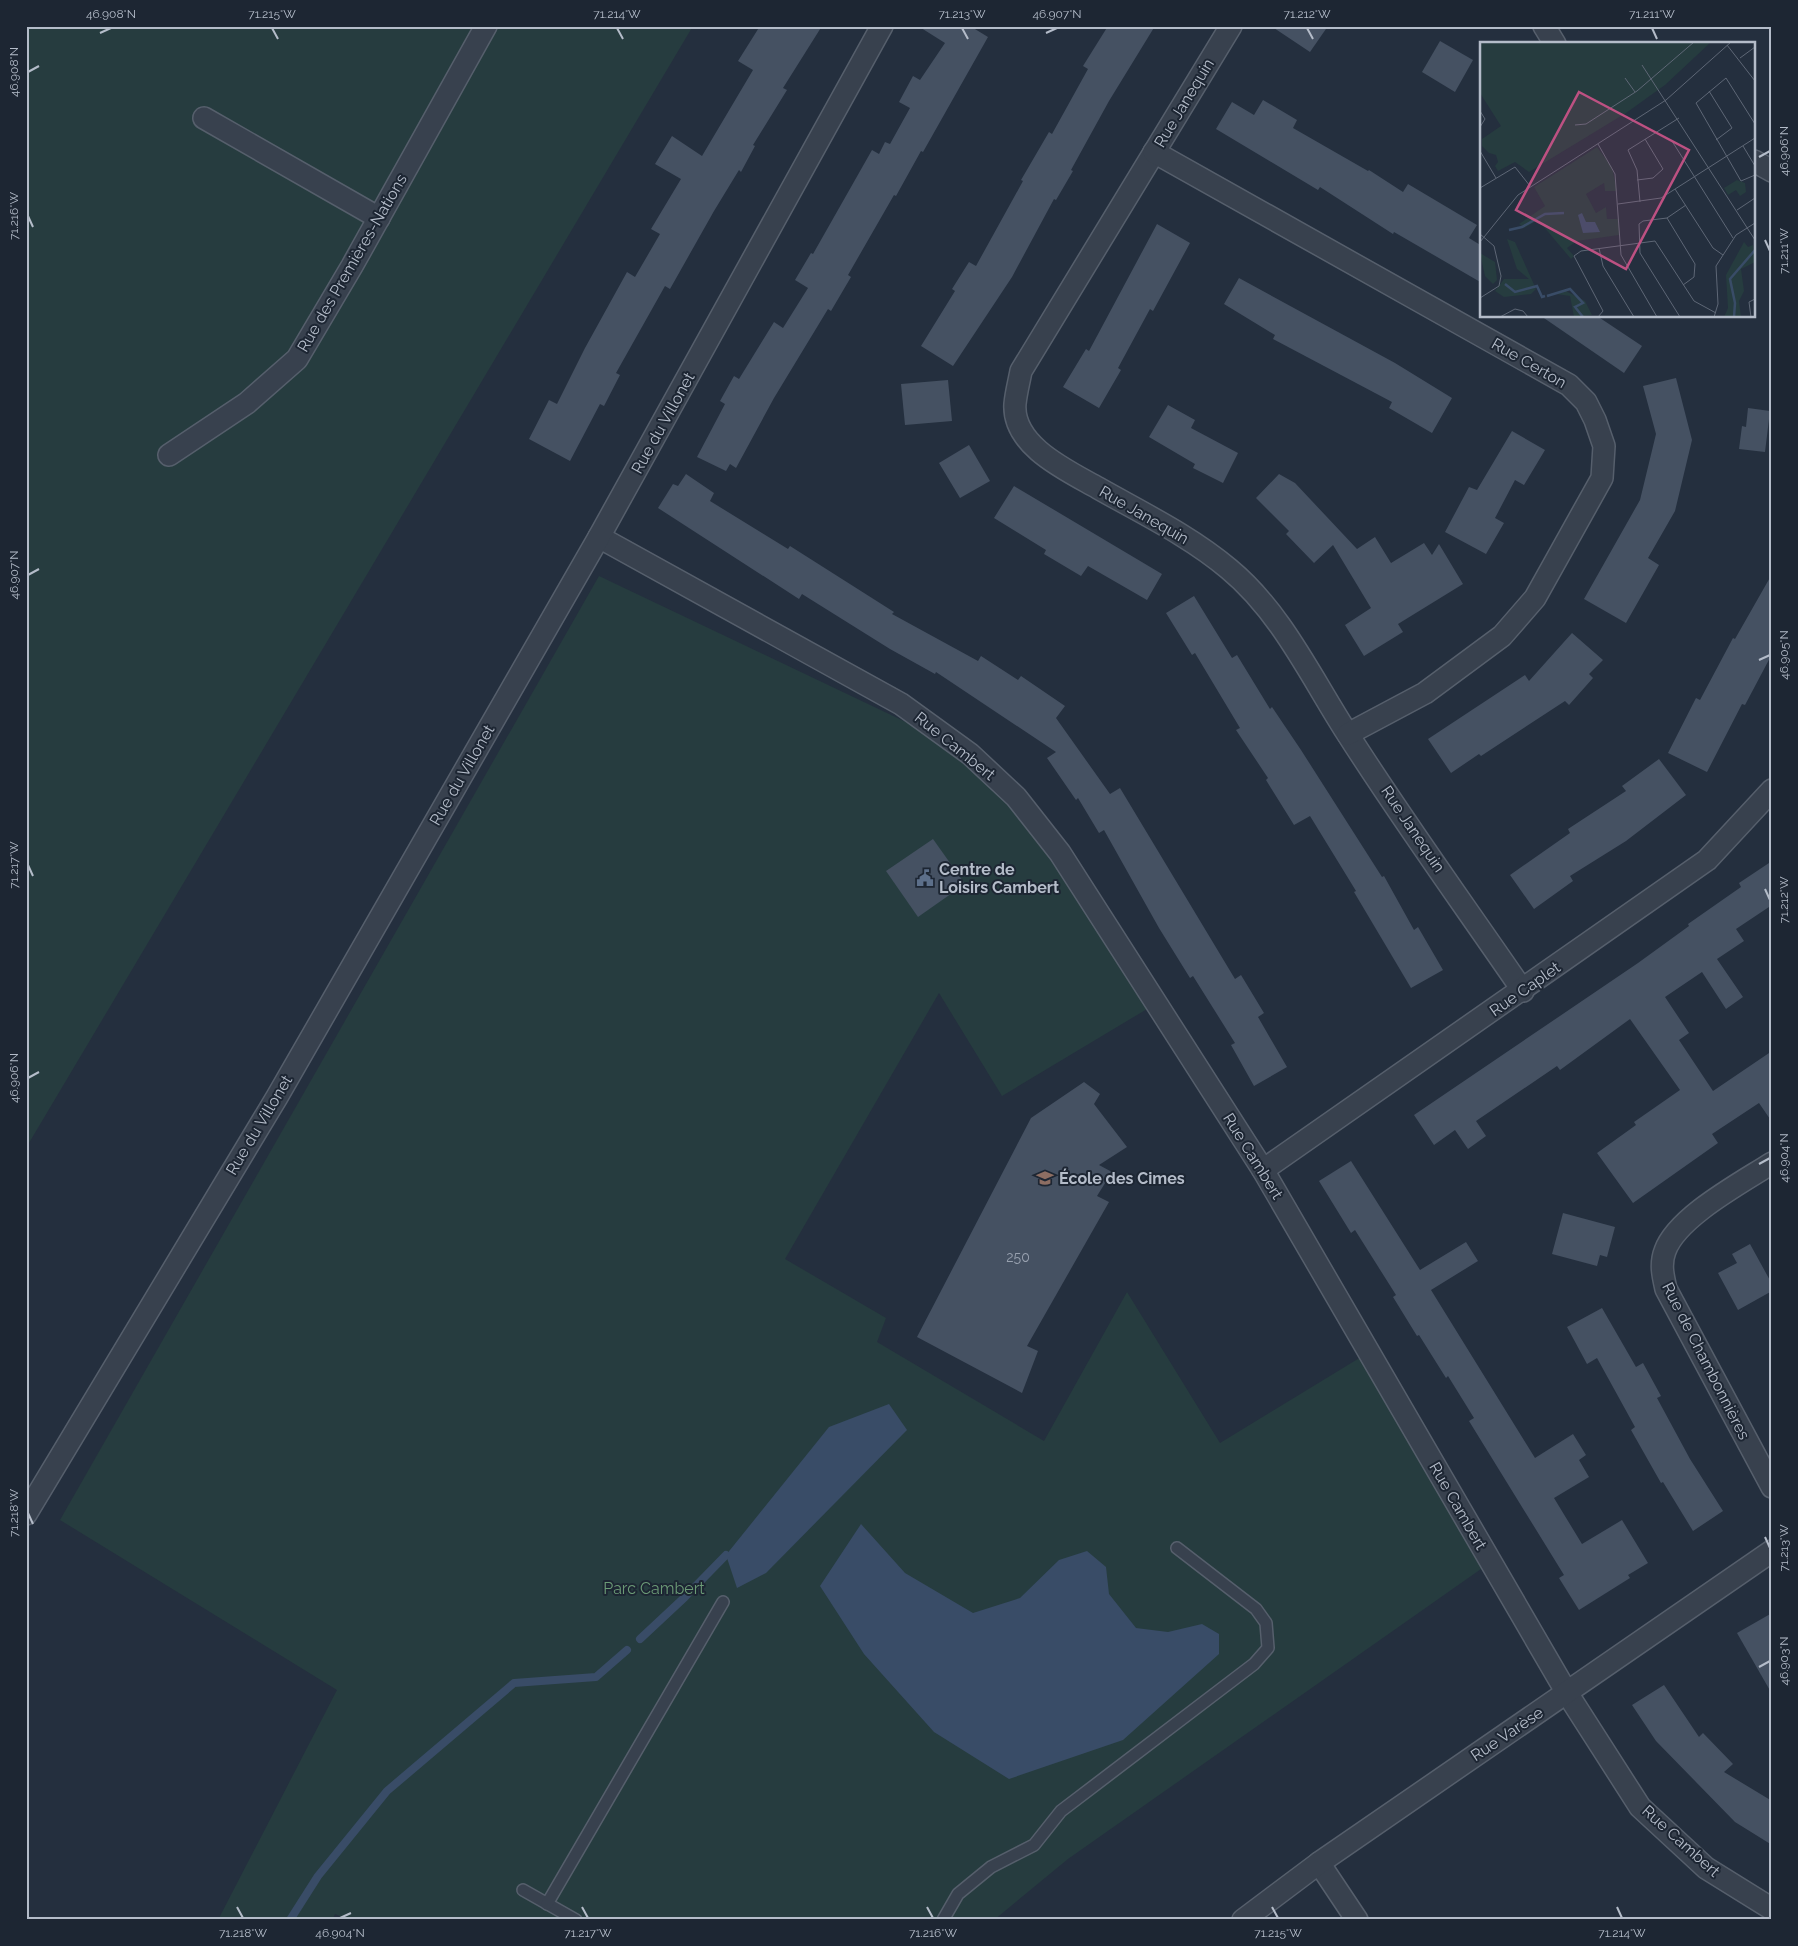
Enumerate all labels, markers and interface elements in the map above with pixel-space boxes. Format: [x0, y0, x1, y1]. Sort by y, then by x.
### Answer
text: 46.908°N [86, 7, 136, 21]
text: 71.215°W [248, 7, 296, 21]
text: 71.214°W [593, 7, 641, 21]
text: 71.213°W [938, 7, 986, 21]
text: 46.907°N [1032, 7, 1082, 21]
text: 71.212°W [1283, 7, 1331, 21]
text: 71.211°W [1629, 7, 1675, 21]
inset map [1480, 42, 1756, 318]
text: 46.908°N [7, 47, 21, 97]
street label: Rue Janequin [1150, 55, 1218, 151]
text: 46.906°N [1777, 126, 1791, 176]
street label: Rue des Premières-Nations [293, 170, 411, 355]
text: 71.216°W [7, 191, 21, 240]
text: 71.211°W [1777, 228, 1791, 274]
street label: Rue Certon [1488, 334, 1570, 392]
street label: Rue du Villonet [627, 368, 699, 477]
street label: Rue Janequin [1096, 482, 1192, 548]
text: 46.907°N [7, 550, 21, 600]
text: 46.905°N [1777, 630, 1791, 680]
street label: Rue Cambert [911, 708, 1000, 785]
street label: Rue du Villonet [426, 721, 499, 829]
street label: Rue Janequin [1377, 782, 1449, 876]
text: 71.217°W [7, 841, 21, 889]
place label: Centre de Loisirs Cambert [939, 860, 1059, 897]
public building icon: Centre de Loisirs Cambert [915, 868, 935, 888]
text: 71.212°W [1777, 876, 1791, 924]
street label: Rue Caplet [1486, 957, 1565, 1020]
text: 46.906°N [7, 1053, 21, 1103]
street label: Rue du Villonet [222, 1071, 297, 1178]
street label: Rue Cambert [1219, 1109, 1287, 1203]
text: 46.904°N [1777, 1133, 1791, 1183]
school or university icon: École des Cimes [1035, 1168, 1055, 1188]
place label: École des Cimes [1059, 1168, 1185, 1188]
house number: 250 [1006, 1249, 1030, 1265]
street label: Rue de Chambonnières [1658, 1279, 1754, 1443]
street label: Rue Cambert [1425, 1459, 1491, 1554]
text: 71.218°W [7, 1489, 21, 1537]
text: 71.213°W [1777, 1524, 1791, 1572]
park label: Parc Cambert [603, 1579, 705, 1598]
text: 46.903°N [1777, 1636, 1791, 1686]
street label: Rue Varèse [1467, 1703, 1547, 1765]
street label: Rue Cambert [1638, 1801, 1724, 1881]
text: 71.218°W [219, 1926, 267, 1940]
text: 46.904°N [315, 1926, 365, 1940]
text: 71.217°W [564, 1926, 612, 1940]
text: 71.216°W [909, 1926, 958, 1940]
text: 71.215°W [1254, 1926, 1302, 1940]
text: 71.214°W [1598, 1926, 1646, 1940]

